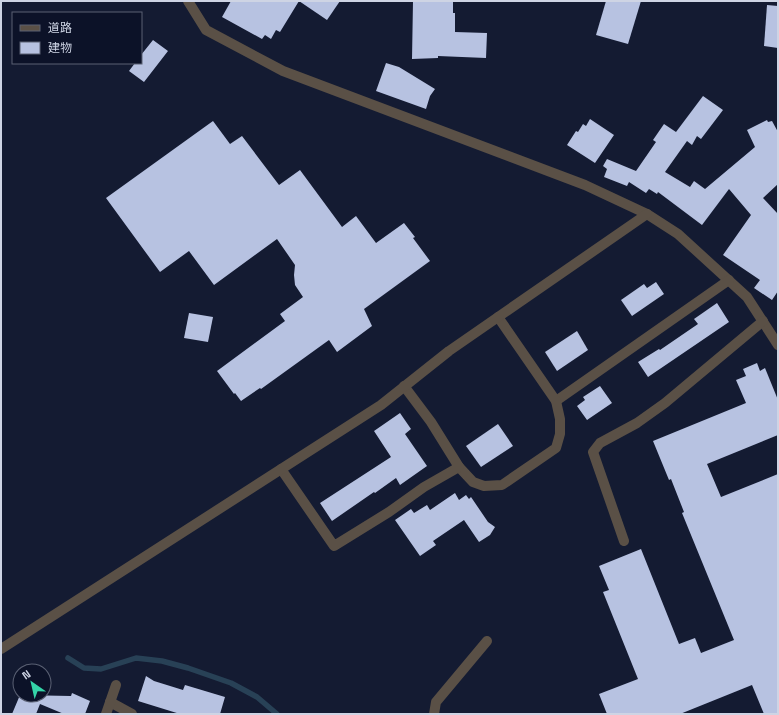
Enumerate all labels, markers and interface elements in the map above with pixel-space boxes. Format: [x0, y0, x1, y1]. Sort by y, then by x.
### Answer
legend [12, 12, 142, 64]
text: 道路 [48, 20, 72, 36]
text: 建物 [48, 40, 72, 56]
north arrow [12, 663, 52, 703]
text: N [19, 667, 33, 683]

